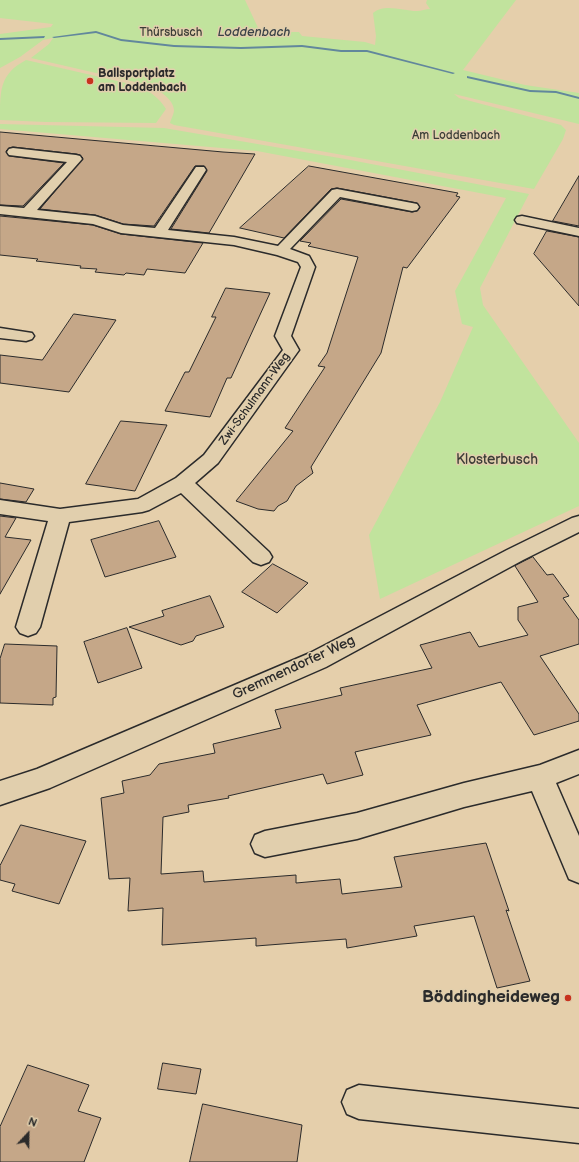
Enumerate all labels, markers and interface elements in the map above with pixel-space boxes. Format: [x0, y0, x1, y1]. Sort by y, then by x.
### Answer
water label: Loddenbach [218, 25, 290, 41]
park label: Thürsbusch [140, 26, 202, 40]
place label: Ballsportplatz am Loddenbach [98, 67, 186, 95]
marker: Ballsportplatz am Loddenbach [85, 76, 95, 86]
park label: Am Loddenbach [412, 129, 500, 143]
street label: Zwi-Schulmann-Weg [217, 350, 293, 448]
park label: Klosterbusch [456, 452, 538, 468]
street label: Gremmendorfer Weg [230, 632, 358, 704]
place label: Böddingheideweg [422, 988, 560, 1008]
marker: Böddingheideweg [563, 993, 573, 1003]
north arrow [8, 1114, 48, 1154]
text: N [26, 1115, 39, 1130]

